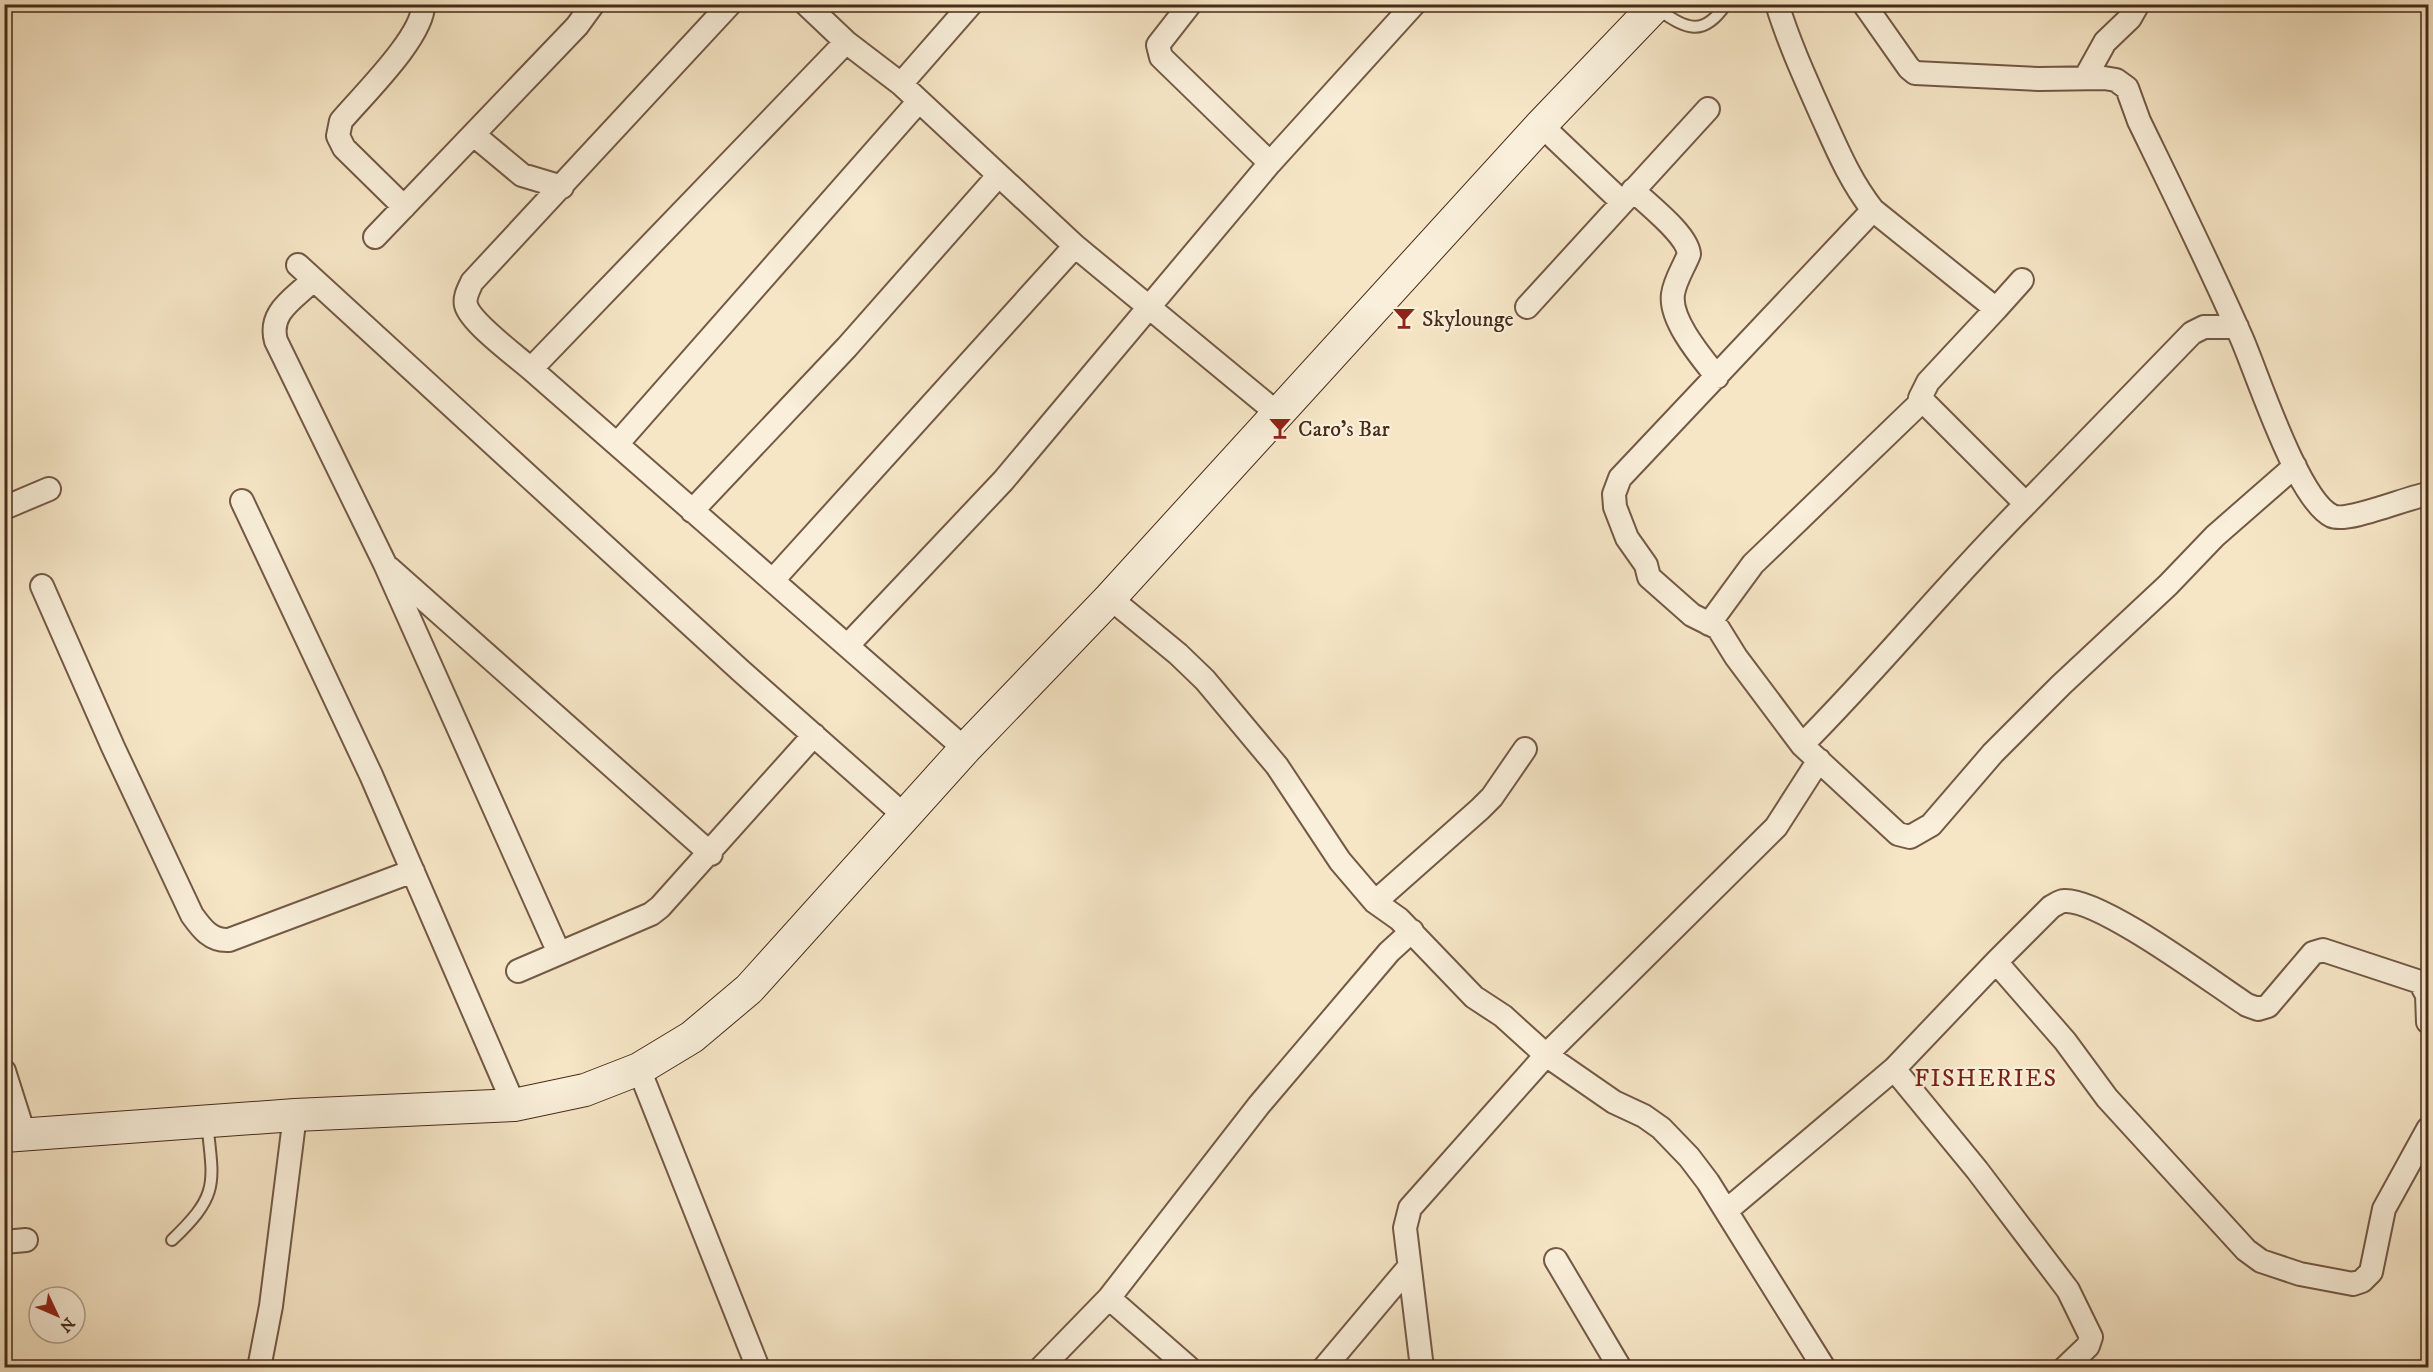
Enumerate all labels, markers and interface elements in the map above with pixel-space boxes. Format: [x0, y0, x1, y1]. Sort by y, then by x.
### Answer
bar icon: Skylounge [1391, 305, 1417, 331]
place label: Skylounge [1422, 306, 1514, 333]
bar icon: Caro's Bar [1267, 415, 1293, 441]
place label: Caro's Bar [1298, 416, 1391, 443]
district label: FISHERIES [1914, 1064, 2058, 1094]
north arrow [27, 1285, 87, 1345]
text: N [55, 1313, 79, 1336]

